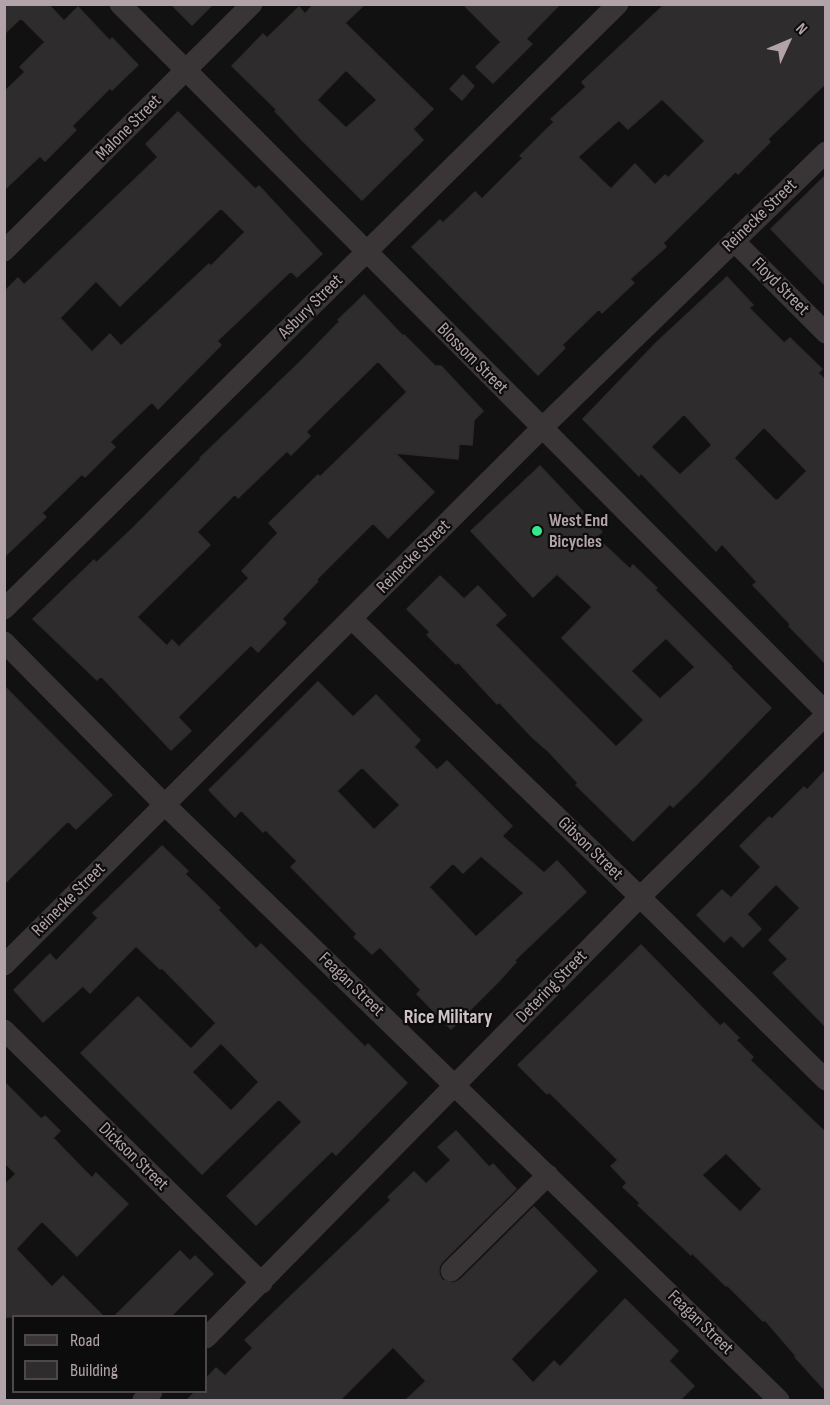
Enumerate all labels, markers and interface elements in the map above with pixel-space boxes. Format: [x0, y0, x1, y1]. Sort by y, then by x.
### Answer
north arrow [758, 12, 818, 72]
text: N [792, 19, 811, 39]
street label: Malone Street [92, 91, 166, 165]
street label: Reinecke Street [718, 175, 802, 257]
street label: Floyd Street [747, 254, 813, 320]
street label: Asbury Street [274, 270, 348, 344]
street label: Blossom Street [432, 319, 512, 399]
place label: West End Bicycles [549, 510, 608, 552]
street label: Reinecke Street [373, 516, 455, 598]
marker: West End Bicycles [530, 524, 544, 538]
street label: Gibson Street [553, 813, 627, 885]
street label: Reinecke Street [28, 859, 110, 941]
street label: Detering Street [512, 946, 592, 1028]
street label: Feagan Street [314, 948, 388, 1022]
district label: Rice Military [404, 1006, 492, 1030]
street label: Dickson Street [94, 1118, 172, 1196]
street label: Feagan Street [663, 1286, 737, 1360]
legend [12, 1315, 207, 1393]
text: Road [70, 1330, 100, 1351]
text: Building [70, 1360, 118, 1381]

